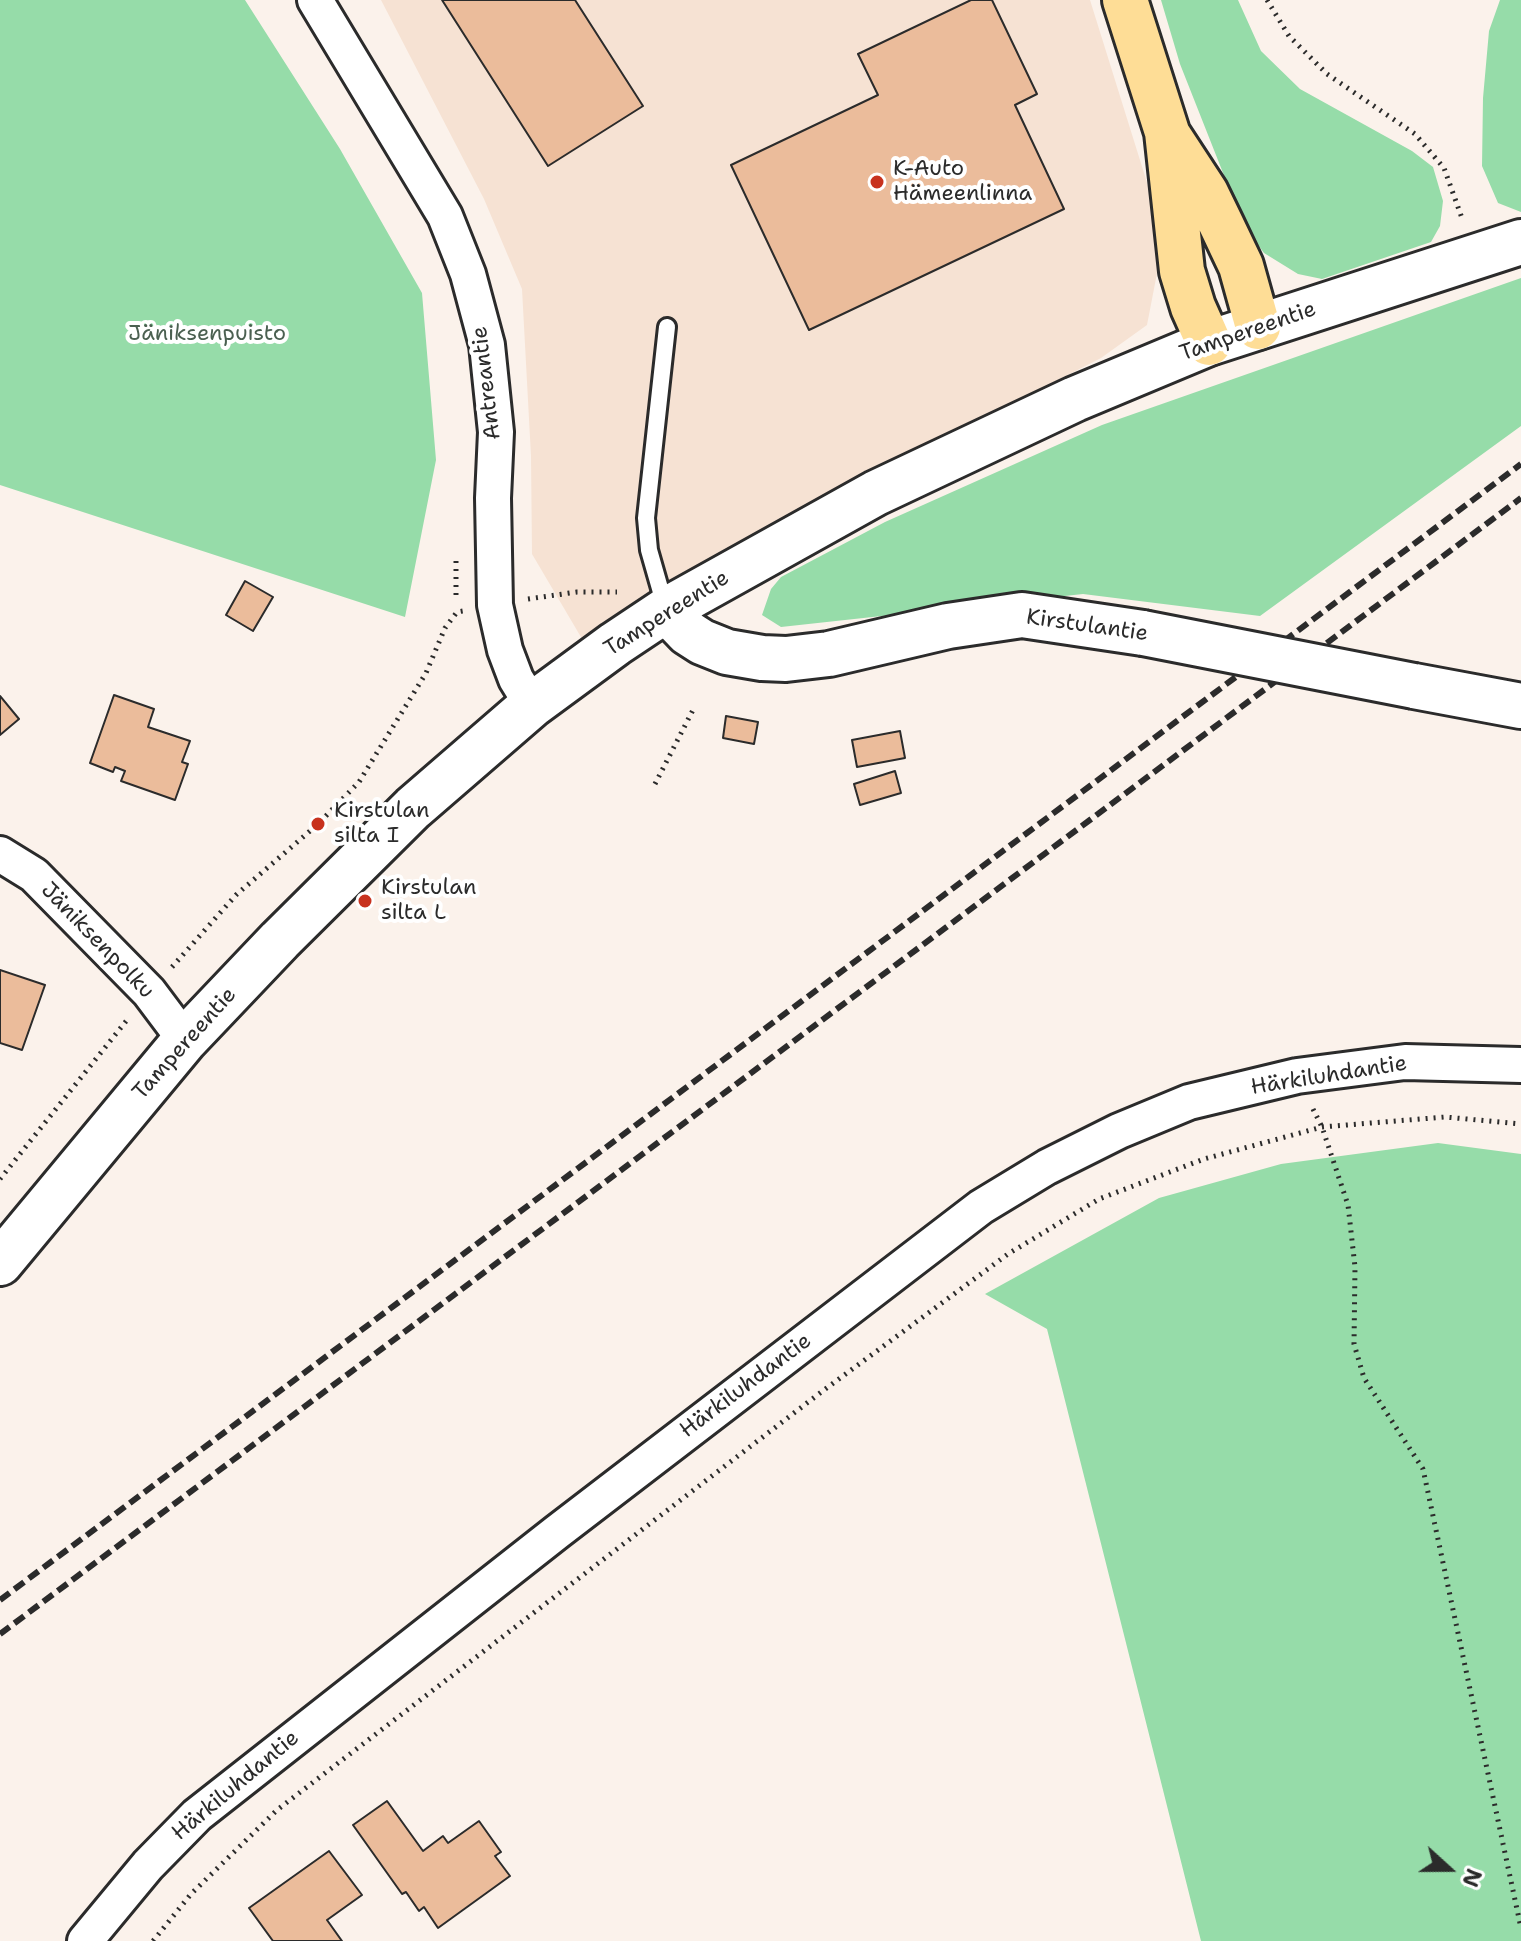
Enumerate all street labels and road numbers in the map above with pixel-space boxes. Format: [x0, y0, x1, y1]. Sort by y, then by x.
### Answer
street label: Tampereentie [1176, 296, 1320, 368]
street label: Antreantie [467, 325, 507, 441]
street label: Tampereentie [600, 565, 734, 663]
street label: Kirstulantie [1024, 604, 1150, 648]
street label: Jäniksenpolku [35, 877, 159, 1005]
street label: Tampereentie [128, 982, 242, 1106]
street label: Härkiluhdantie [1249, 1051, 1409, 1101]
street label: Härkiluhdantie [675, 1328, 817, 1444]
street label: Härkiluhdantie [167, 1725, 305, 1847]

